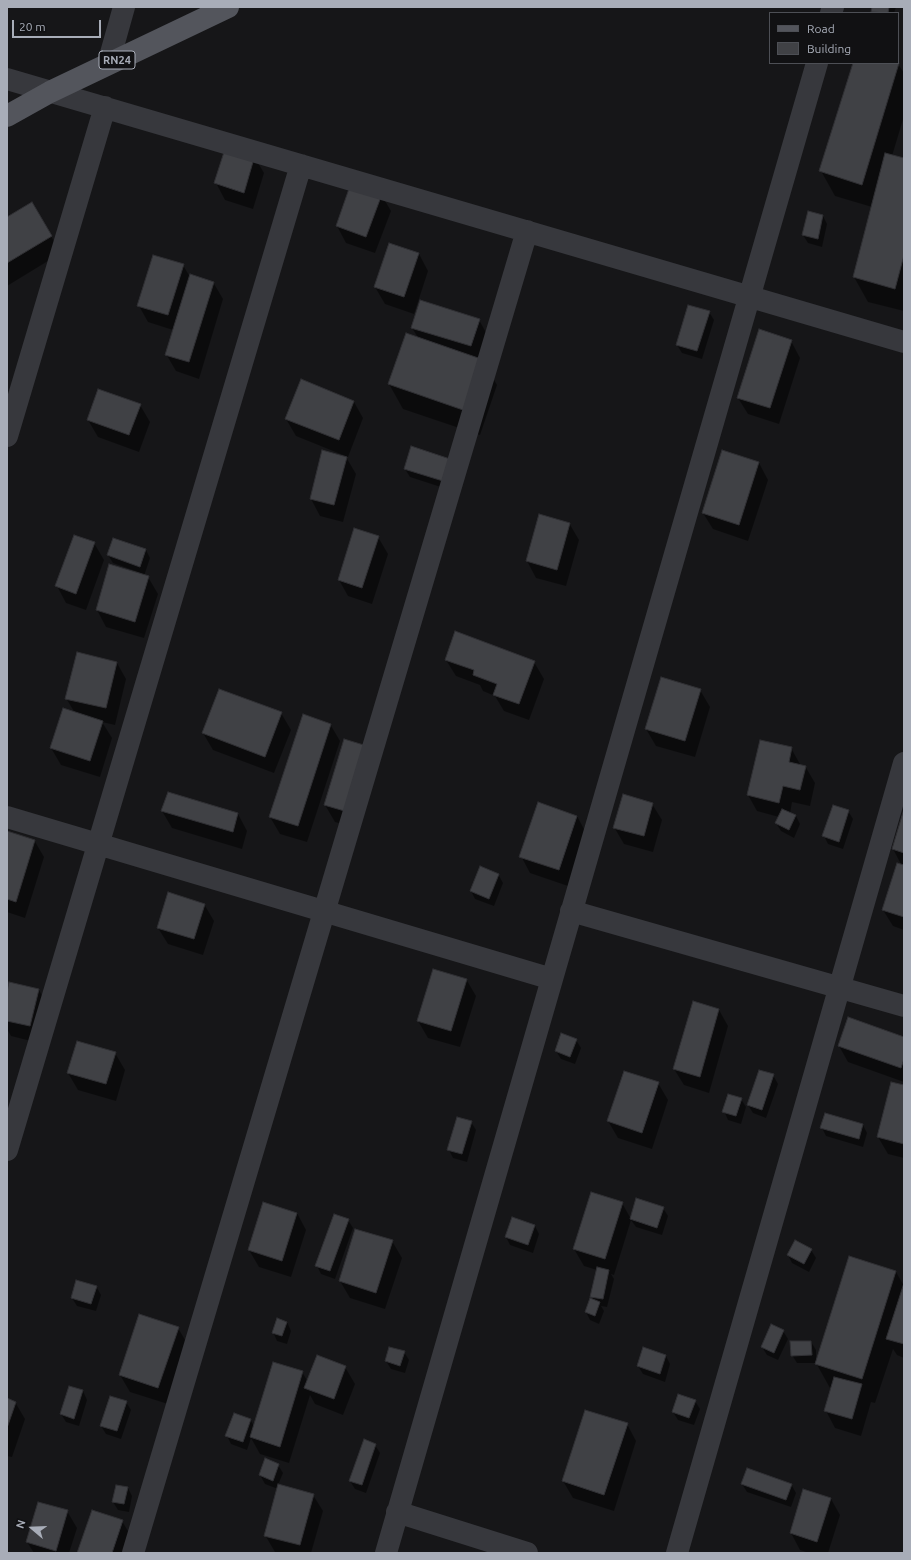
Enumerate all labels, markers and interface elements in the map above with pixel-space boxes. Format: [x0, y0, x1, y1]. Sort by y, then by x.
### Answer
scale bar [14, 12, 103, 38]
legend [769, 12, 899, 64]
text: 20 m [19, 20, 46, 33]
text: Road [807, 22, 835, 35]
text: Building [807, 42, 851, 55]
road number: RN24 [99, 51, 135, 69]
north arrow [12, 1508, 52, 1548]
text: N [14, 1518, 28, 1530]

